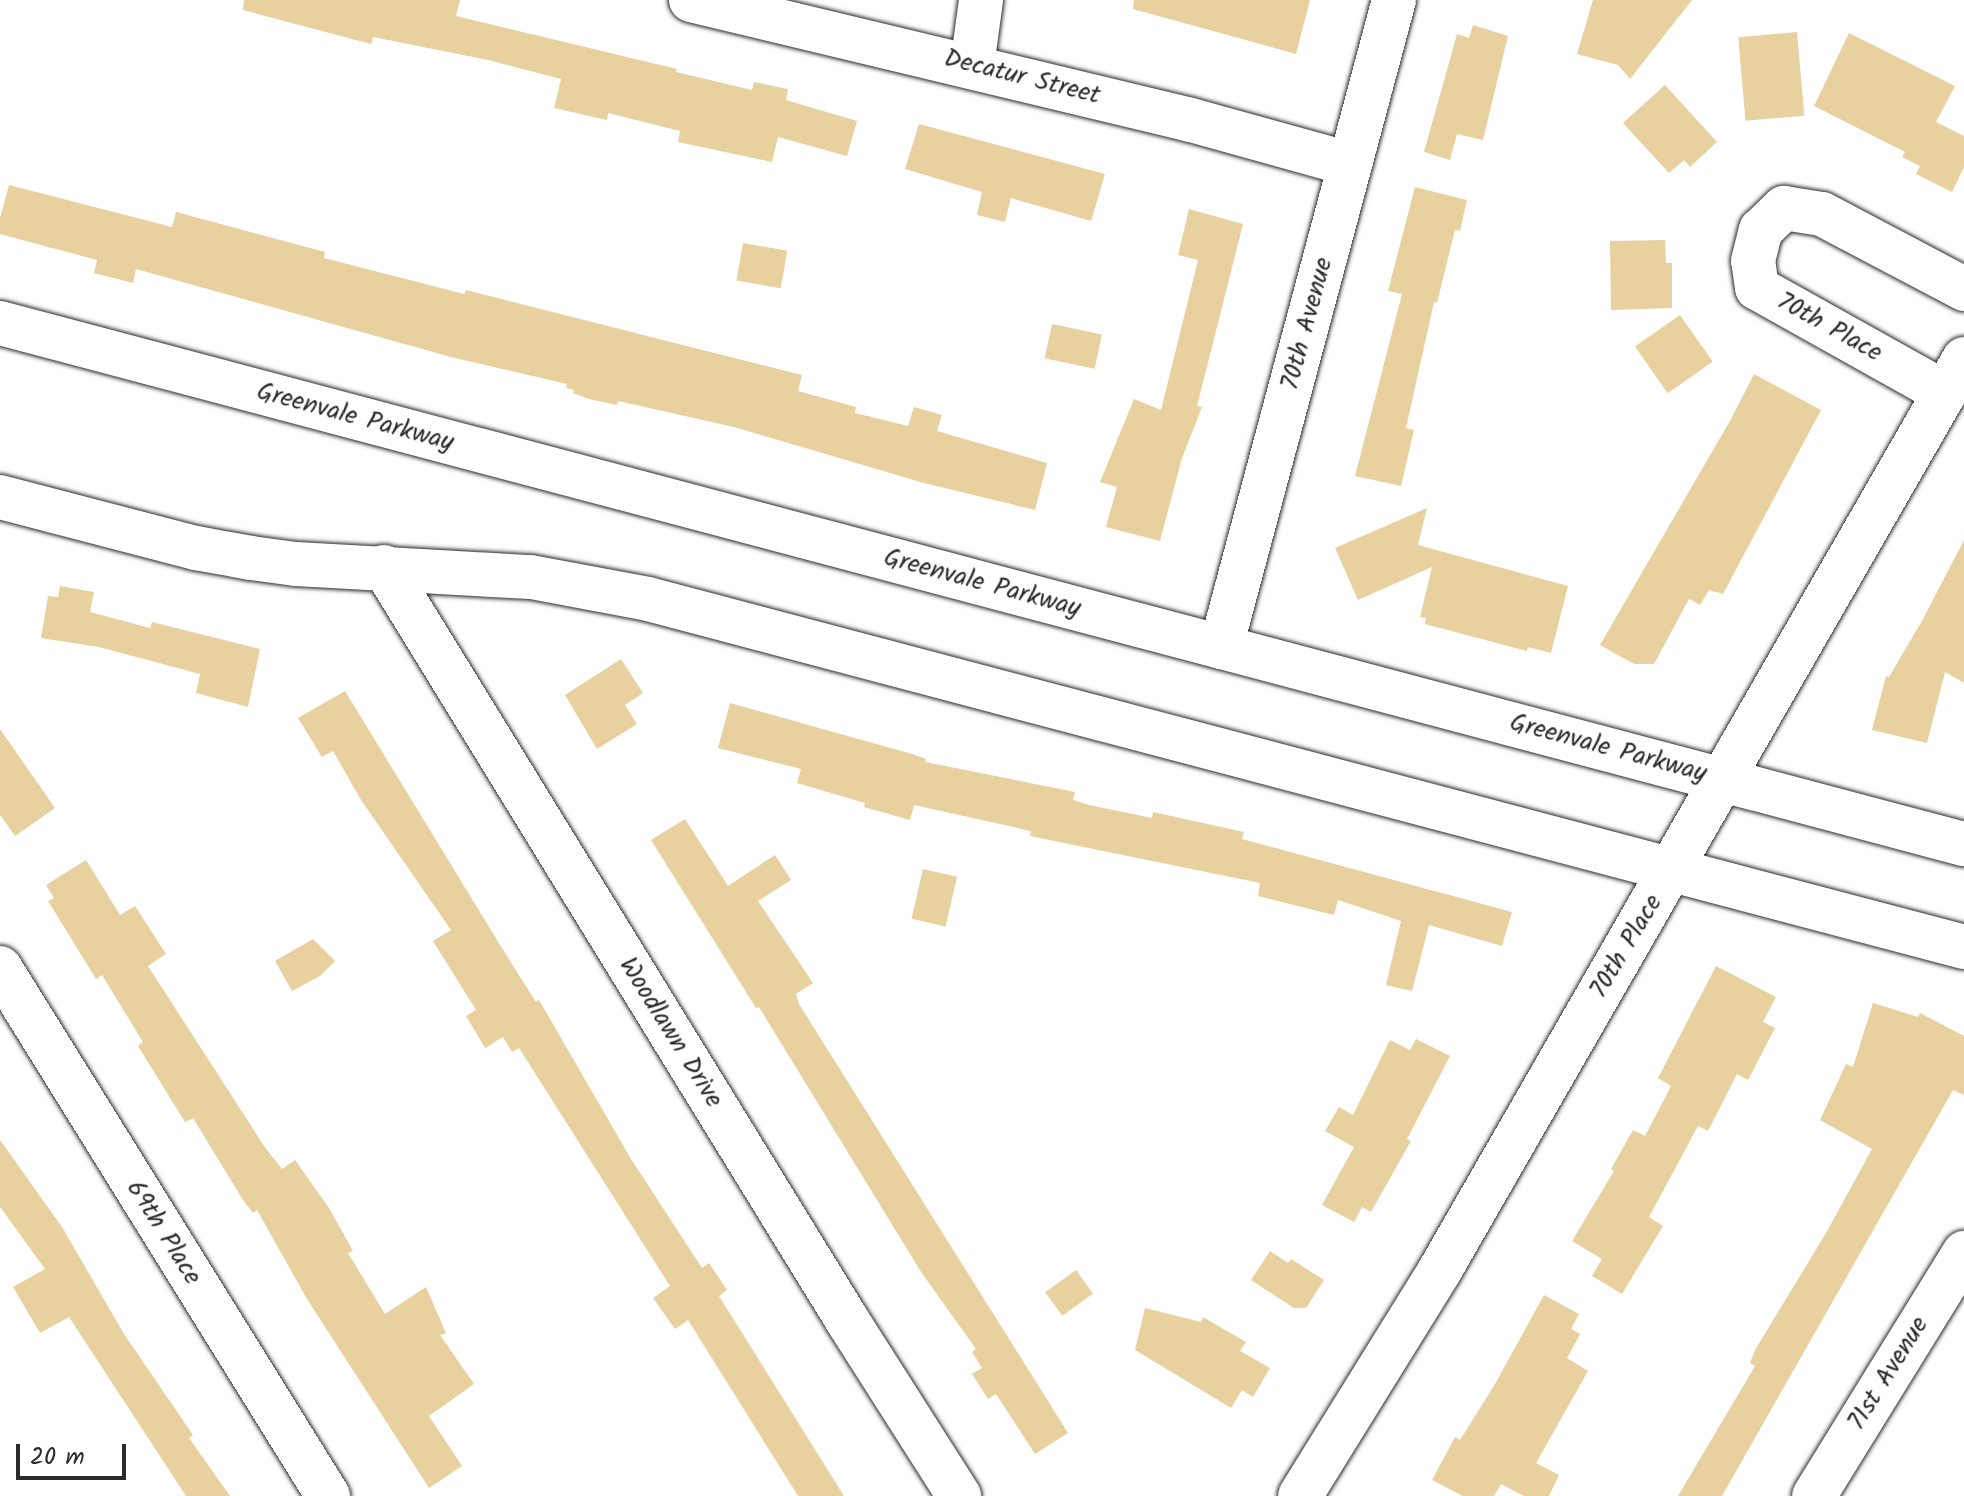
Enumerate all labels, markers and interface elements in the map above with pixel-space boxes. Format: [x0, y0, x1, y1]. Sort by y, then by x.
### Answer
street label: Decatur Street [941, 44, 1103, 112]
street label: 70th Avenue [1275, 254, 1341, 394]
street label: 70th Place [1771, 286, 1887, 370]
street label: Greenvale Parkway [253, 377, 457, 459]
street label: Greenvale Parkway [880, 543, 1084, 625]
street label: Greenvale Parkway [1506, 708, 1710, 790]
street label: 70th Place [1584, 890, 1670, 1004]
street label: Woodlawn Drive [611, 952, 729, 1114]
street label: 69th Place [119, 1175, 207, 1291]
street label: 71st Avenue [1842, 1311, 1936, 1437]
scale bar [20, 1428, 130, 1478]
text: 20 m [30, 1438, 85, 1477]

